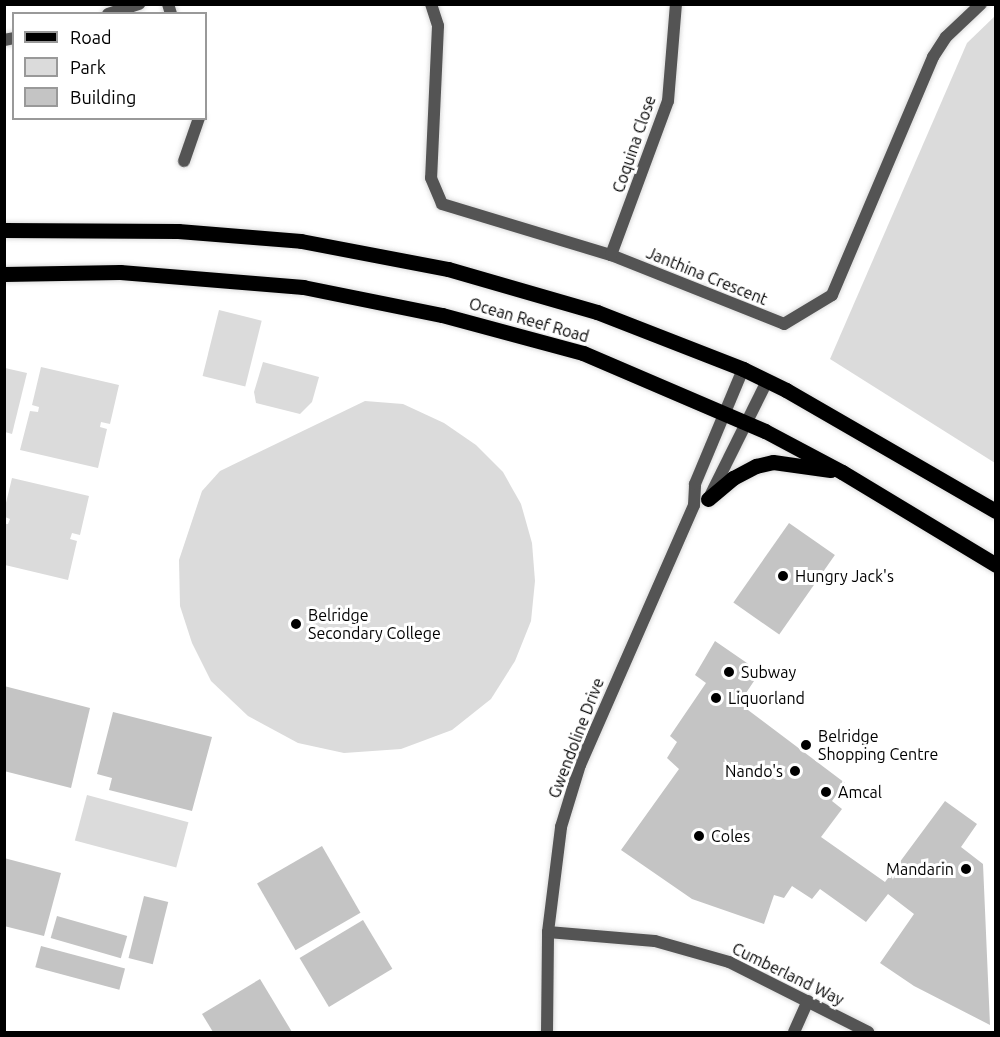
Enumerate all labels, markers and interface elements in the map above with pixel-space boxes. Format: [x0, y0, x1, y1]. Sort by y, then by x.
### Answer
legend [12, 12, 207, 120]
text: Road [70, 27, 112, 47]
text: Park [70, 57, 106, 77]
text: Building [70, 87, 136, 107]
street label: Coquina Close [608, 93, 660, 195]
street label: Janthina Crescent [644, 243, 770, 309]
street label: Ocean Reef Road [467, 294, 591, 346]
place label: Hungry Jack's [795, 566, 894, 586]
marker: Hungry Jack's [776, 569, 790, 583]
place label: Belridge Secondary College [308, 605, 441, 643]
marker: Belridge Secondary College [289, 617, 303, 631]
place label: Subway [741, 662, 796, 682]
marker: Subway [722, 665, 736, 679]
street label: Gwendoline Drive [544, 675, 608, 801]
place label: Liquorland [728, 688, 805, 708]
marker: Liquorland [709, 691, 723, 705]
place label: Belridge Shopping Centre [818, 726, 938, 764]
marker: Belridge Shopping Centre [799, 738, 813, 752]
place label: Nando's [725, 761, 783, 781]
marker: Nando's [788, 764, 802, 778]
place label: Amcal [838, 782, 882, 802]
marker: Amcal [819, 785, 833, 799]
place label: Coles [711, 826, 750, 846]
marker: Coles [692, 829, 706, 843]
place label: Mandarin [886, 859, 954, 879]
marker: Mandarin [959, 862, 973, 876]
street label: Cumberland Way [729, 939, 847, 1009]

